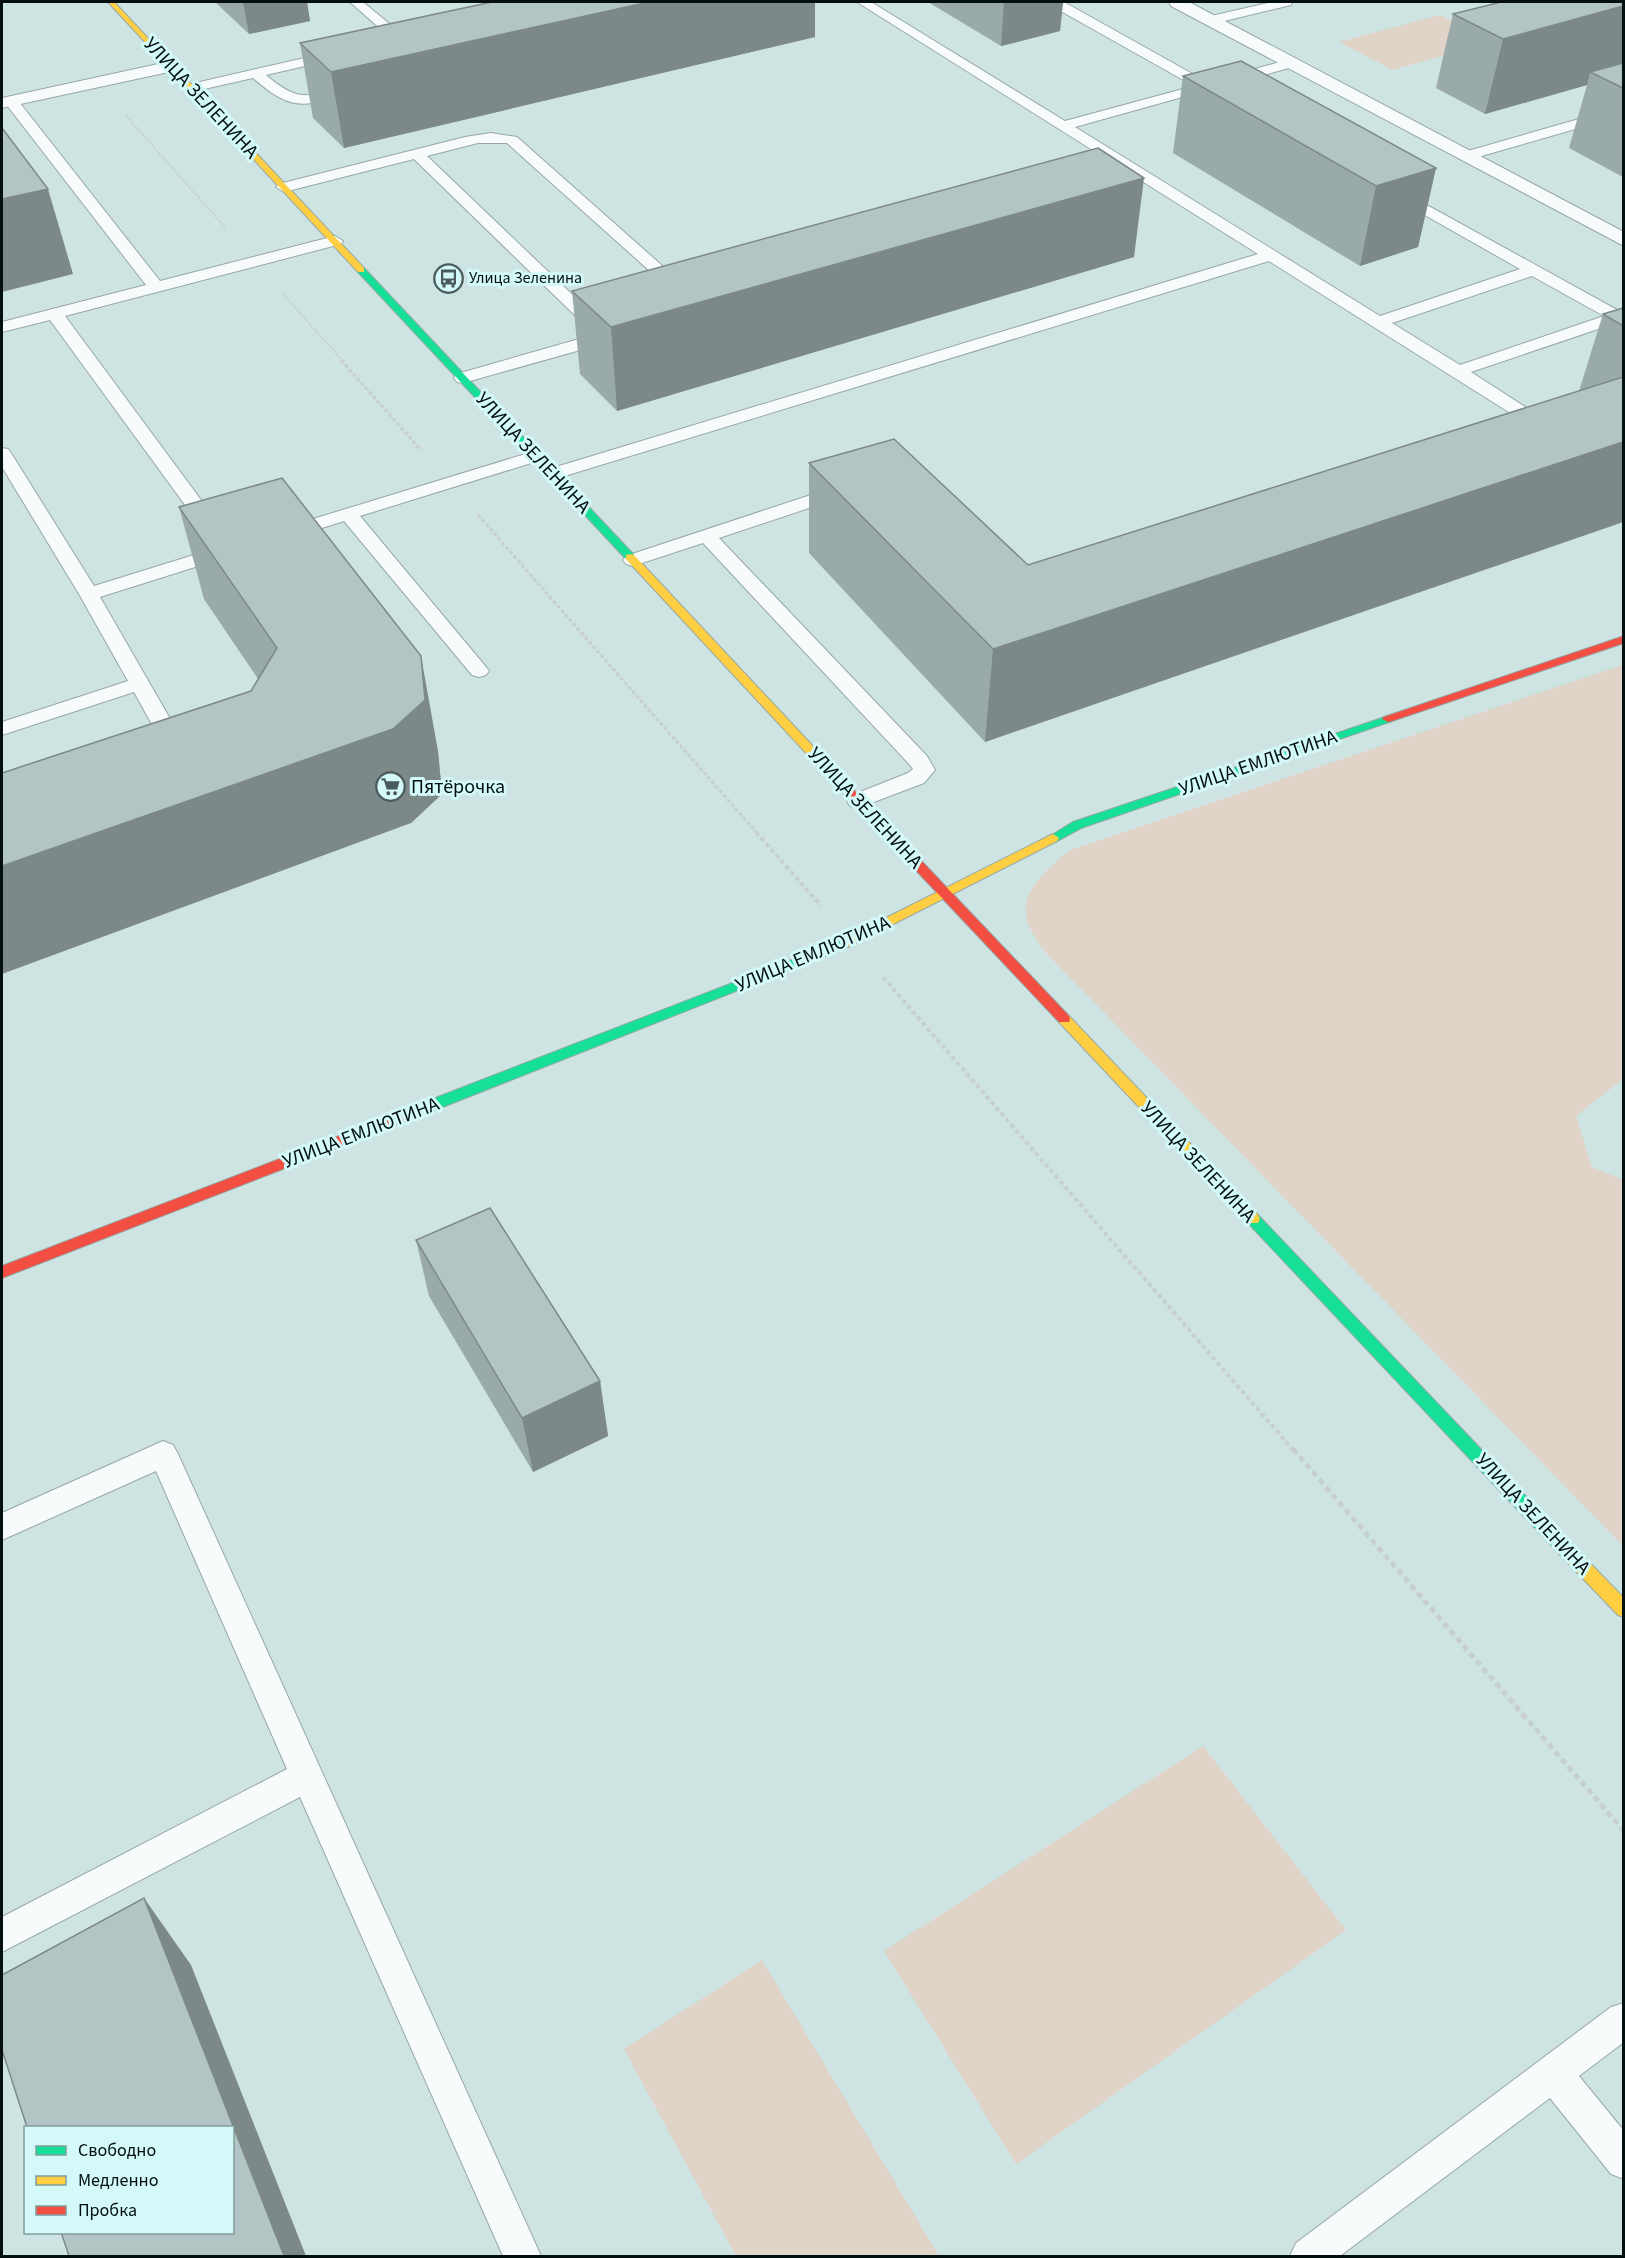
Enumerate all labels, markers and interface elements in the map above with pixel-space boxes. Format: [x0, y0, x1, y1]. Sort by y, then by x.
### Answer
street label: УЛИЦА ЗЕЛЕНИНА [137, 31, 265, 165]
bus stop icon: Улица Зеленина [432, 262, 464, 294]
place label: Улица Зеленина [469, 267, 582, 289]
street label: УЛИЦА ЗЕЛЕНИНА [469, 386, 597, 520]
street label: УЛИЦА ЕМЛЮТИНА [1175, 723, 1341, 803]
street label: УЛИЦА ЗЕЛЕНИНА [801, 741, 929, 875]
supermarket icon: Пятёрочка [374, 771, 406, 803]
place label: Пятёрочка [411, 773, 505, 801]
street label: УЛИЦА ЕМЛЮТИНА [731, 909, 895, 999]
street label: УЛИЦА ЕМЛЮТИНА [279, 1090, 443, 1176]
street label: УЛИЦА ЗЕЛЕНИНА [1134, 1095, 1262, 1229]
street label: УЛИЦА ЗЕЛЕНИНА [1469, 1447, 1597, 1581]
legend [24, 2126, 234, 2234]
text: Свободно [78, 2138, 156, 2163]
text: Медленно [78, 2168, 158, 2193]
text: Пробка [78, 2198, 137, 2223]

